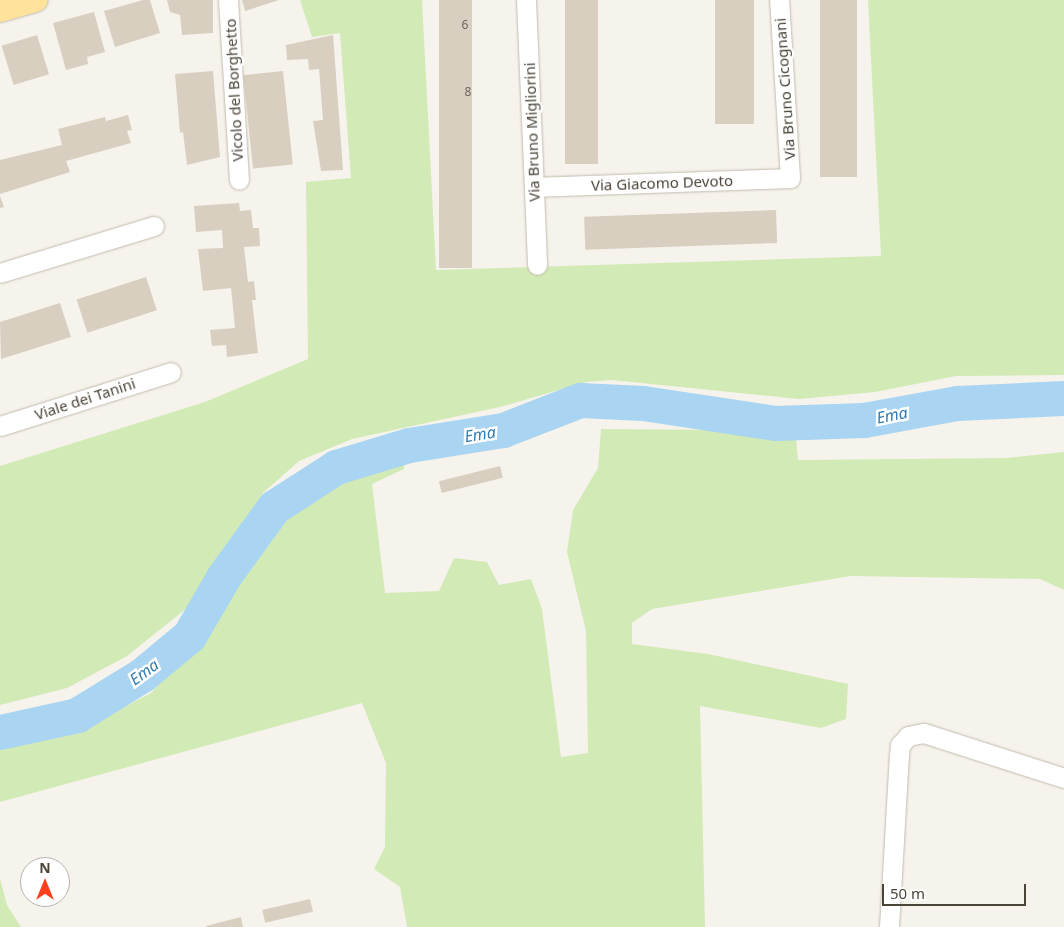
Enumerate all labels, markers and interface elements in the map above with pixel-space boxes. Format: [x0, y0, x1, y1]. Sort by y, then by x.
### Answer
street label: Via Bruno Cicognani [771, 17, 799, 161]
street label: Vicolo del Borghetto [221, 18, 247, 162]
house number: 6 [462, 18, 468, 32]
street label: Via Bruno Migliorini [521, 62, 543, 202]
house number: 8 [465, 85, 471, 99]
street label: Via Giacomo Devoto [591, 172, 733, 194]
street label: Viale dei Tanini [32, 374, 138, 424]
water label: Ema [875, 403, 909, 427]
water label: Ema [463, 422, 497, 446]
water label: Ema [126, 655, 162, 689]
north arrow [20, 857, 70, 907]
text: N [39, 858, 51, 877]
scale bar [884, 874, 1028, 906]
text: 50 m [890, 883, 925, 903]

